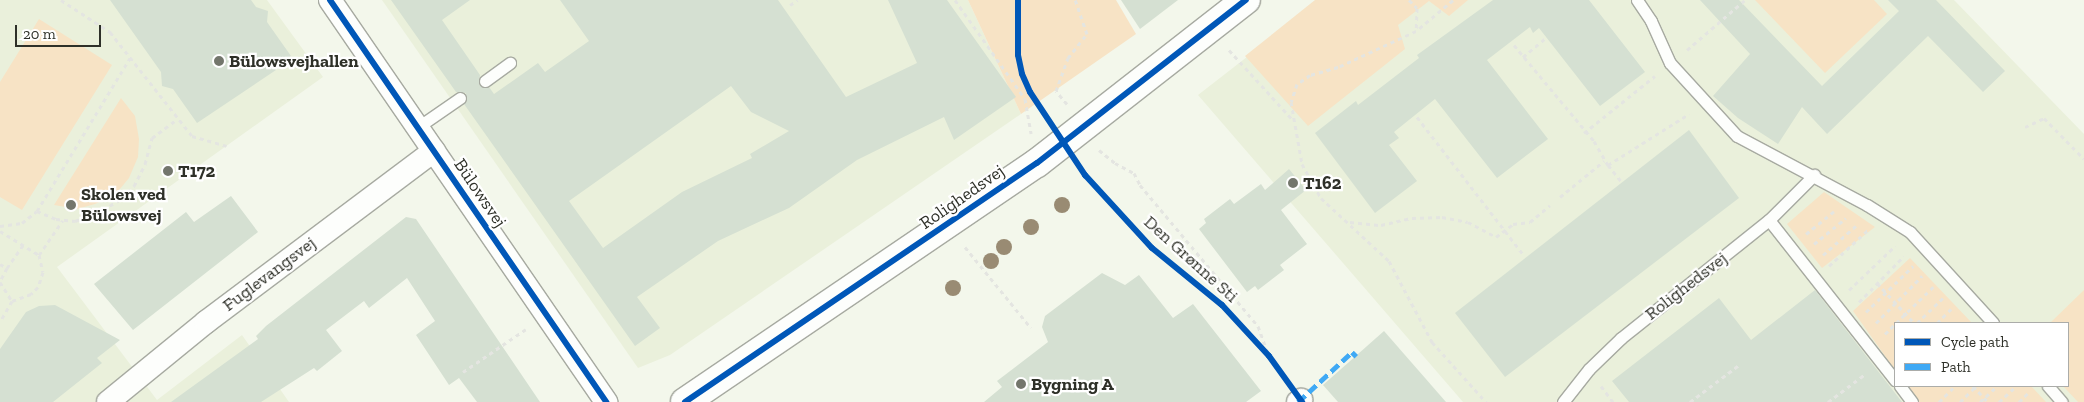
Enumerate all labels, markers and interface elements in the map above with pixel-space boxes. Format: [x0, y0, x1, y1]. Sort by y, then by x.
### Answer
scale bar [18, 15, 104, 47]
text: 20 m [23, 25, 56, 43]
place label: Bülowsvejhallen [229, 50, 359, 72]
marker: Bülowsvejhallen [213, 55, 225, 67]
street label: Bülowsvej [449, 155, 511, 231]
place label: T172 [178, 160, 215, 182]
street label: Rolighedsvej [916, 160, 1008, 234]
marker: T172 [162, 165, 174, 177]
place label: T162 [1303, 172, 1341, 194]
marker: T162 [1287, 177, 1299, 189]
place label: Skolen ved Bülowsvej [81, 184, 166, 226]
marker: Skolen ved Bülowsvej [65, 199, 77, 211]
street label: Den Grønne Sti [1139, 211, 1243, 307]
street label: Fuglevangsvej [218, 232, 320, 316]
street label: Rolighedsvej [1641, 247, 1731, 325]
legend [1894, 322, 2069, 387]
text: Cycle path [1941, 333, 2009, 351]
text: Path [1941, 358, 1971, 376]
place label: Bygning A [1031, 373, 1114, 395]
marker: Bygning A [1015, 378, 1027, 390]

